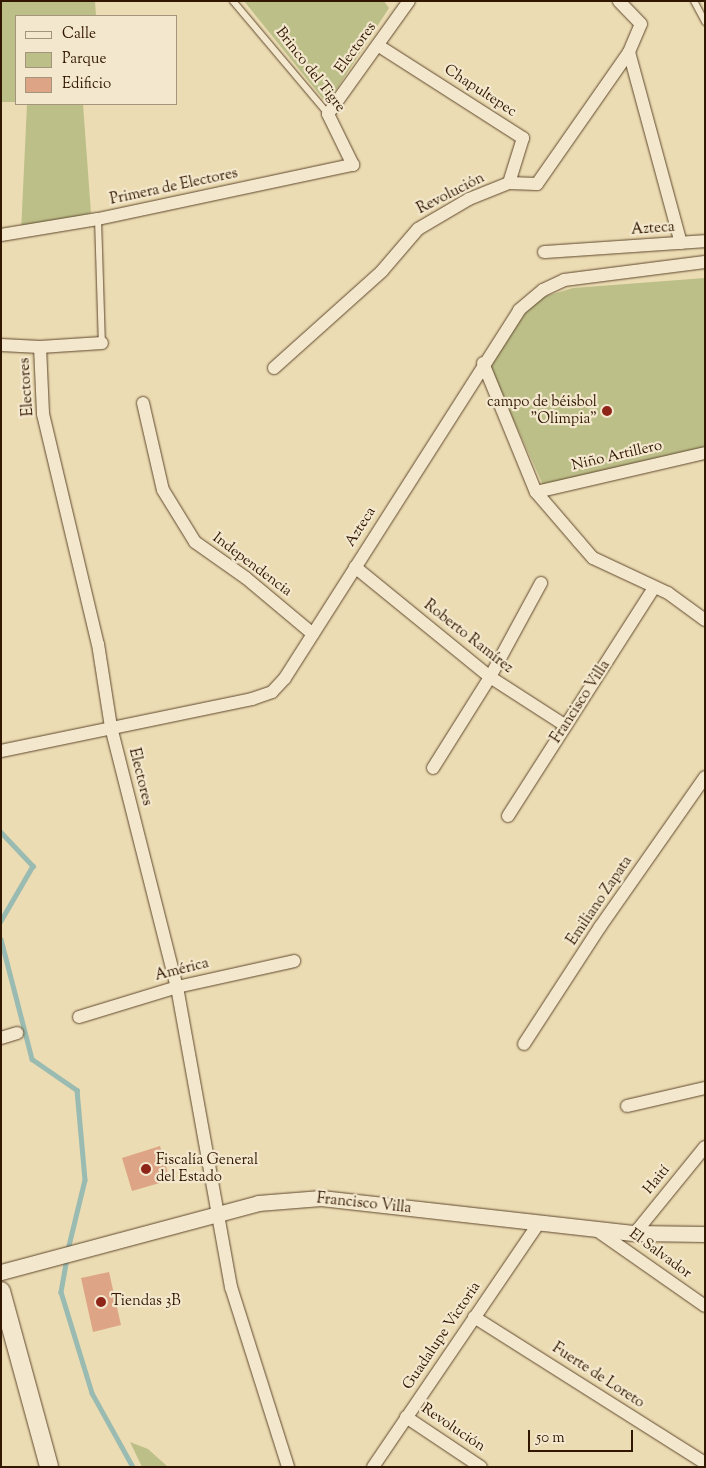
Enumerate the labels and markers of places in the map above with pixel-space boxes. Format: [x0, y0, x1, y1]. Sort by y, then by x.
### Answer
place label: campo de béisbol "Olimpia" [487, 393, 597, 428]
marker: campo de béisbol "Olimpia" [601, 405, 613, 417]
place label: Fiscalía General del Estado [156, 1151, 258, 1186]
marker: Fiscalía General del Estado [140, 1163, 152, 1175]
place label: Tiendas 3B [111, 1293, 181, 1311]
marker: Tiendas 3B [95, 1296, 107, 1308]

